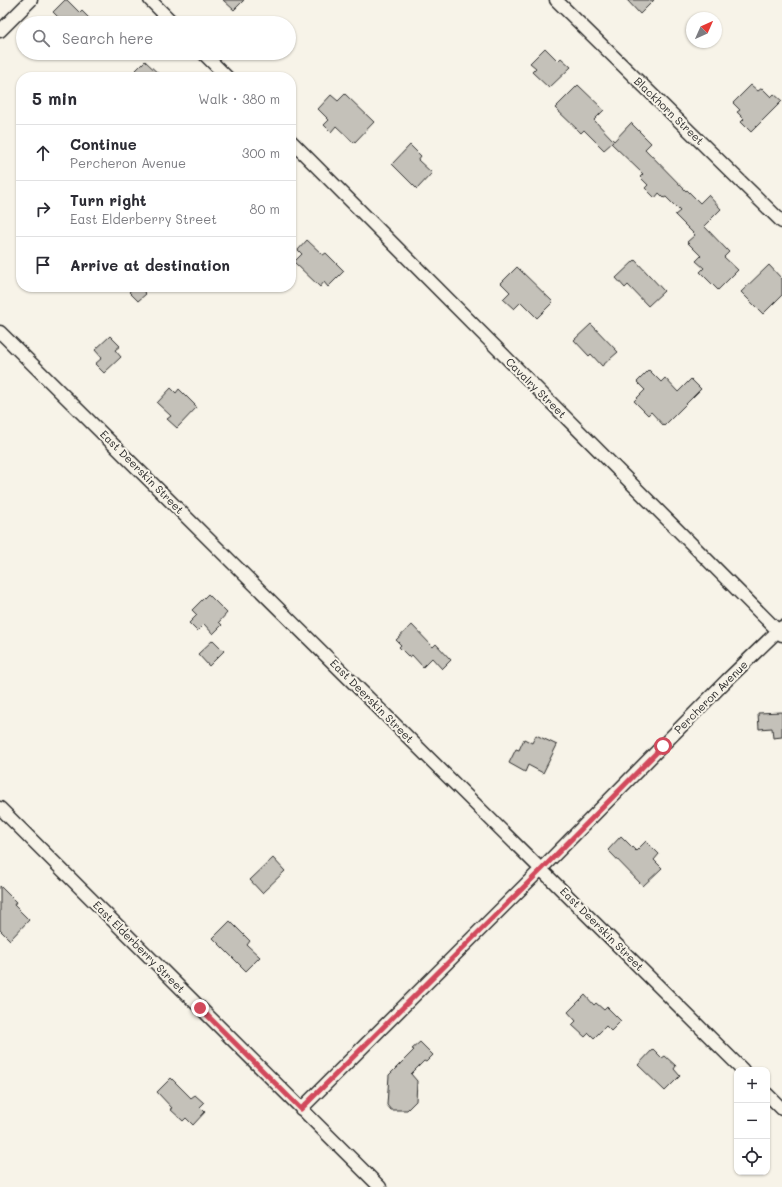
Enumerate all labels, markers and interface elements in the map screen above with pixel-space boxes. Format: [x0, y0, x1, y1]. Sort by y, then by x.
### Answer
north arrow [686, 12, 722, 48]
search box [16, 16, 296, 60]
icon: search [30, 27, 52, 49]
text: Search here [62, 28, 153, 48]
street label: Blackhorn Street [631, 73, 708, 148]
text: 5 min [32, 87, 77, 109]
text: Walk · 380 m [198, 90, 280, 107]
text: Continue [70, 134, 137, 154]
icon: ahead [32, 142, 54, 164]
text: 300 m [242, 144, 280, 161]
text: Percheron Avenue [70, 154, 186, 171]
text: Turn right [70, 190, 147, 210]
icon: right [32, 198, 54, 220]
text: 80 m [250, 200, 280, 217]
text: East Elderberry Street [70, 210, 217, 227]
icon: arrive [32, 254, 54, 276]
text: Arrive at destination [70, 255, 230, 275]
street label: Cavalry Street [503, 354, 570, 421]
street label: East Deerskin Street [97, 426, 188, 517]
street label: East Deerskin Street [327, 655, 418, 746]
street label: Percheron Avenue [671, 656, 751, 737]
route start [654, 737, 672, 755]
street label: East Deerskin Street [557, 883, 648, 974]
street label: East Elderberry Street [90, 897, 189, 996]
route end [191, 999, 209, 1017]
map controls [734, 1067, 770, 1175]
button: + [734, 1067, 770, 1103]
button: − [734, 1103, 770, 1139]
button: locate [734, 1139, 770, 1175]

